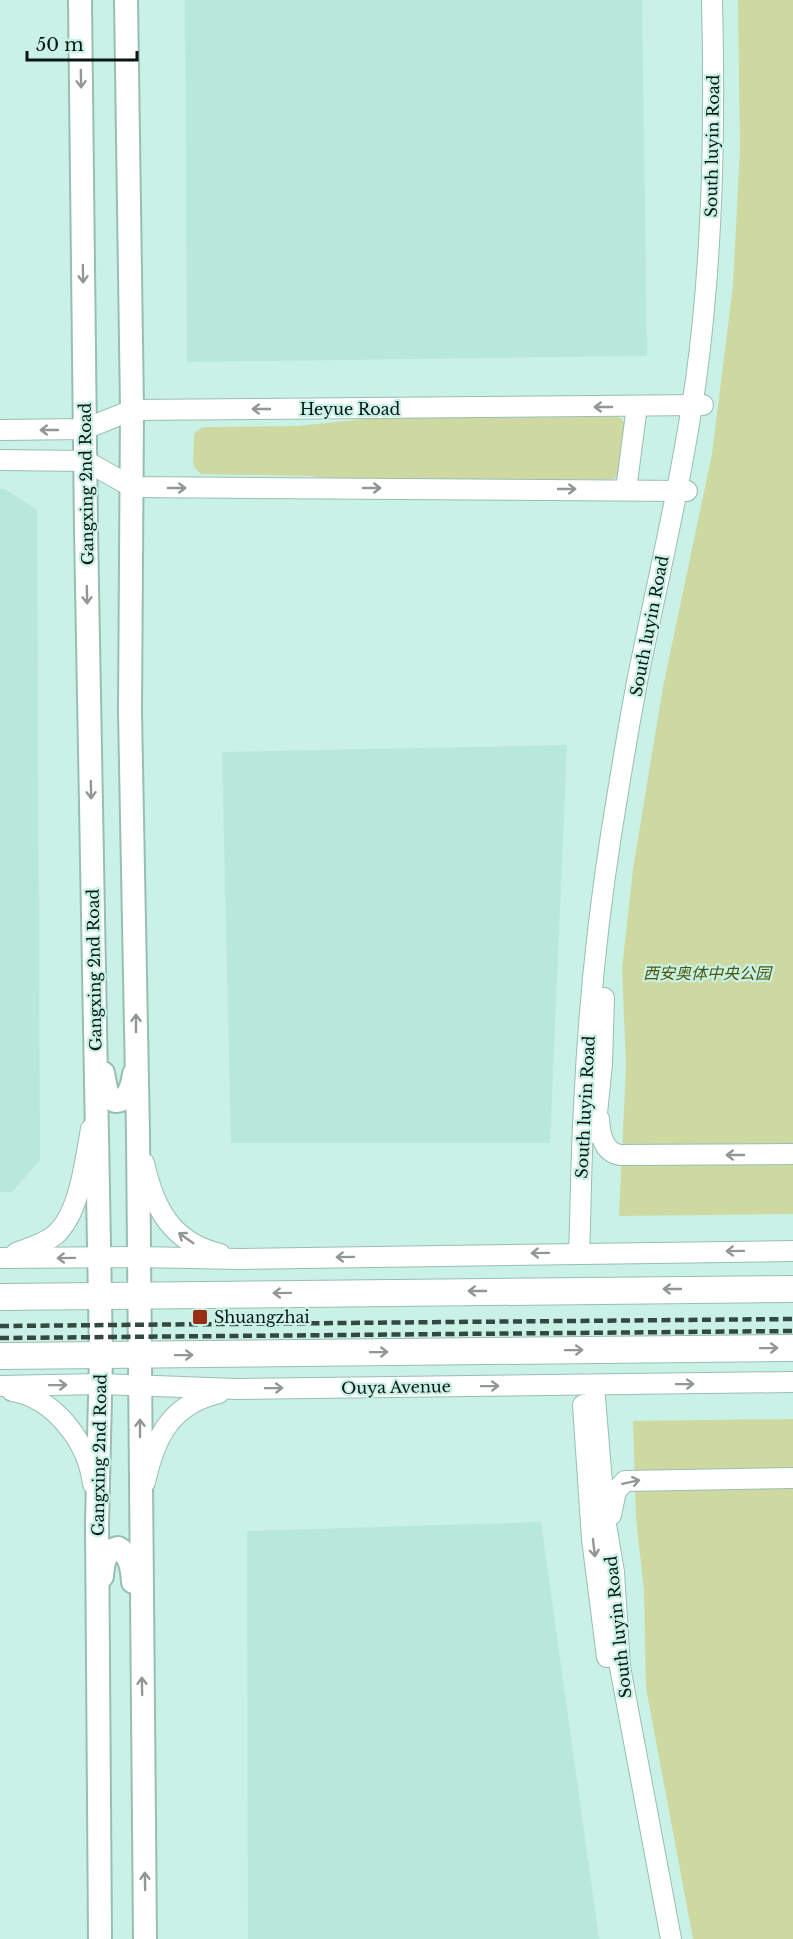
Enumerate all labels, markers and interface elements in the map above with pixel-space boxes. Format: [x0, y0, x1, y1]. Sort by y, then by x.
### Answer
scale bar [27, 24, 136, 62]
text: 50 m [36, 34, 84, 56]
one-way arrow [75, 69, 87, 89]
street label: South luyin Road [701, 74, 723, 218]
one-way arrow [77, 264, 89, 284]
street label: Heyue Road [300, 399, 401, 419]
one-way arrow [593, 401, 613, 412]
street label: Gangxing 2nd Road [75, 402, 97, 565]
one-way arrow [251, 403, 271, 415]
one-way arrow [39, 424, 59, 436]
one-way arrow [167, 482, 187, 494]
one-way arrow [362, 482, 382, 494]
one-way arrow [557, 483, 577, 495]
street label: South luyin Road [626, 554, 672, 698]
one-way arrow [81, 585, 93, 605]
one-way arrow [85, 780, 96, 800]
street label: Gangxing 2nd Road [83, 888, 105, 1051]
park label: 西安奥体中央公园 [643, 963, 773, 983]
one-way arrow [130, 1013, 142, 1033]
street label: South luyin Road [571, 1035, 599, 1179]
one-way arrow [725, 1149, 745, 1160]
one-way arrow [178, 1232, 194, 1244]
one-way arrow [725, 1246, 745, 1257]
one-way arrow [530, 1248, 550, 1259]
one-way arrow [335, 1251, 355, 1263]
one-way arrow [56, 1252, 76, 1263]
one-way arrow [662, 1283, 682, 1295]
one-way arrow [467, 1285, 487, 1297]
one-way arrow [272, 1287, 292, 1298]
place label: Shuangzhai [214, 1307, 310, 1327]
marker: Shuangzhai [191, 1308, 209, 1326]
one-way arrow [759, 1342, 779, 1354]
one-way arrow [564, 1344, 584, 1356]
one-way arrow [369, 1346, 389, 1358]
one-way arrow [174, 1349, 194, 1361]
street label: Gangxing 2nd Road [88, 1373, 110, 1536]
street label: Ouya Avenue [341, 1376, 451, 1398]
one-way arrow [675, 1378, 695, 1389]
one-way arrow [48, 1379, 68, 1391]
one-way arrow [480, 1380, 500, 1392]
one-way arrow [264, 1382, 284, 1394]
one-way arrow [134, 1418, 145, 1438]
one-way arrow [621, 1476, 640, 1487]
one-way arrow [588, 1537, 599, 1557]
street label: South luyin Road [601, 1555, 635, 1699]
one-way arrow [136, 1676, 148, 1696]
one-way arrow [139, 1871, 150, 1891]

